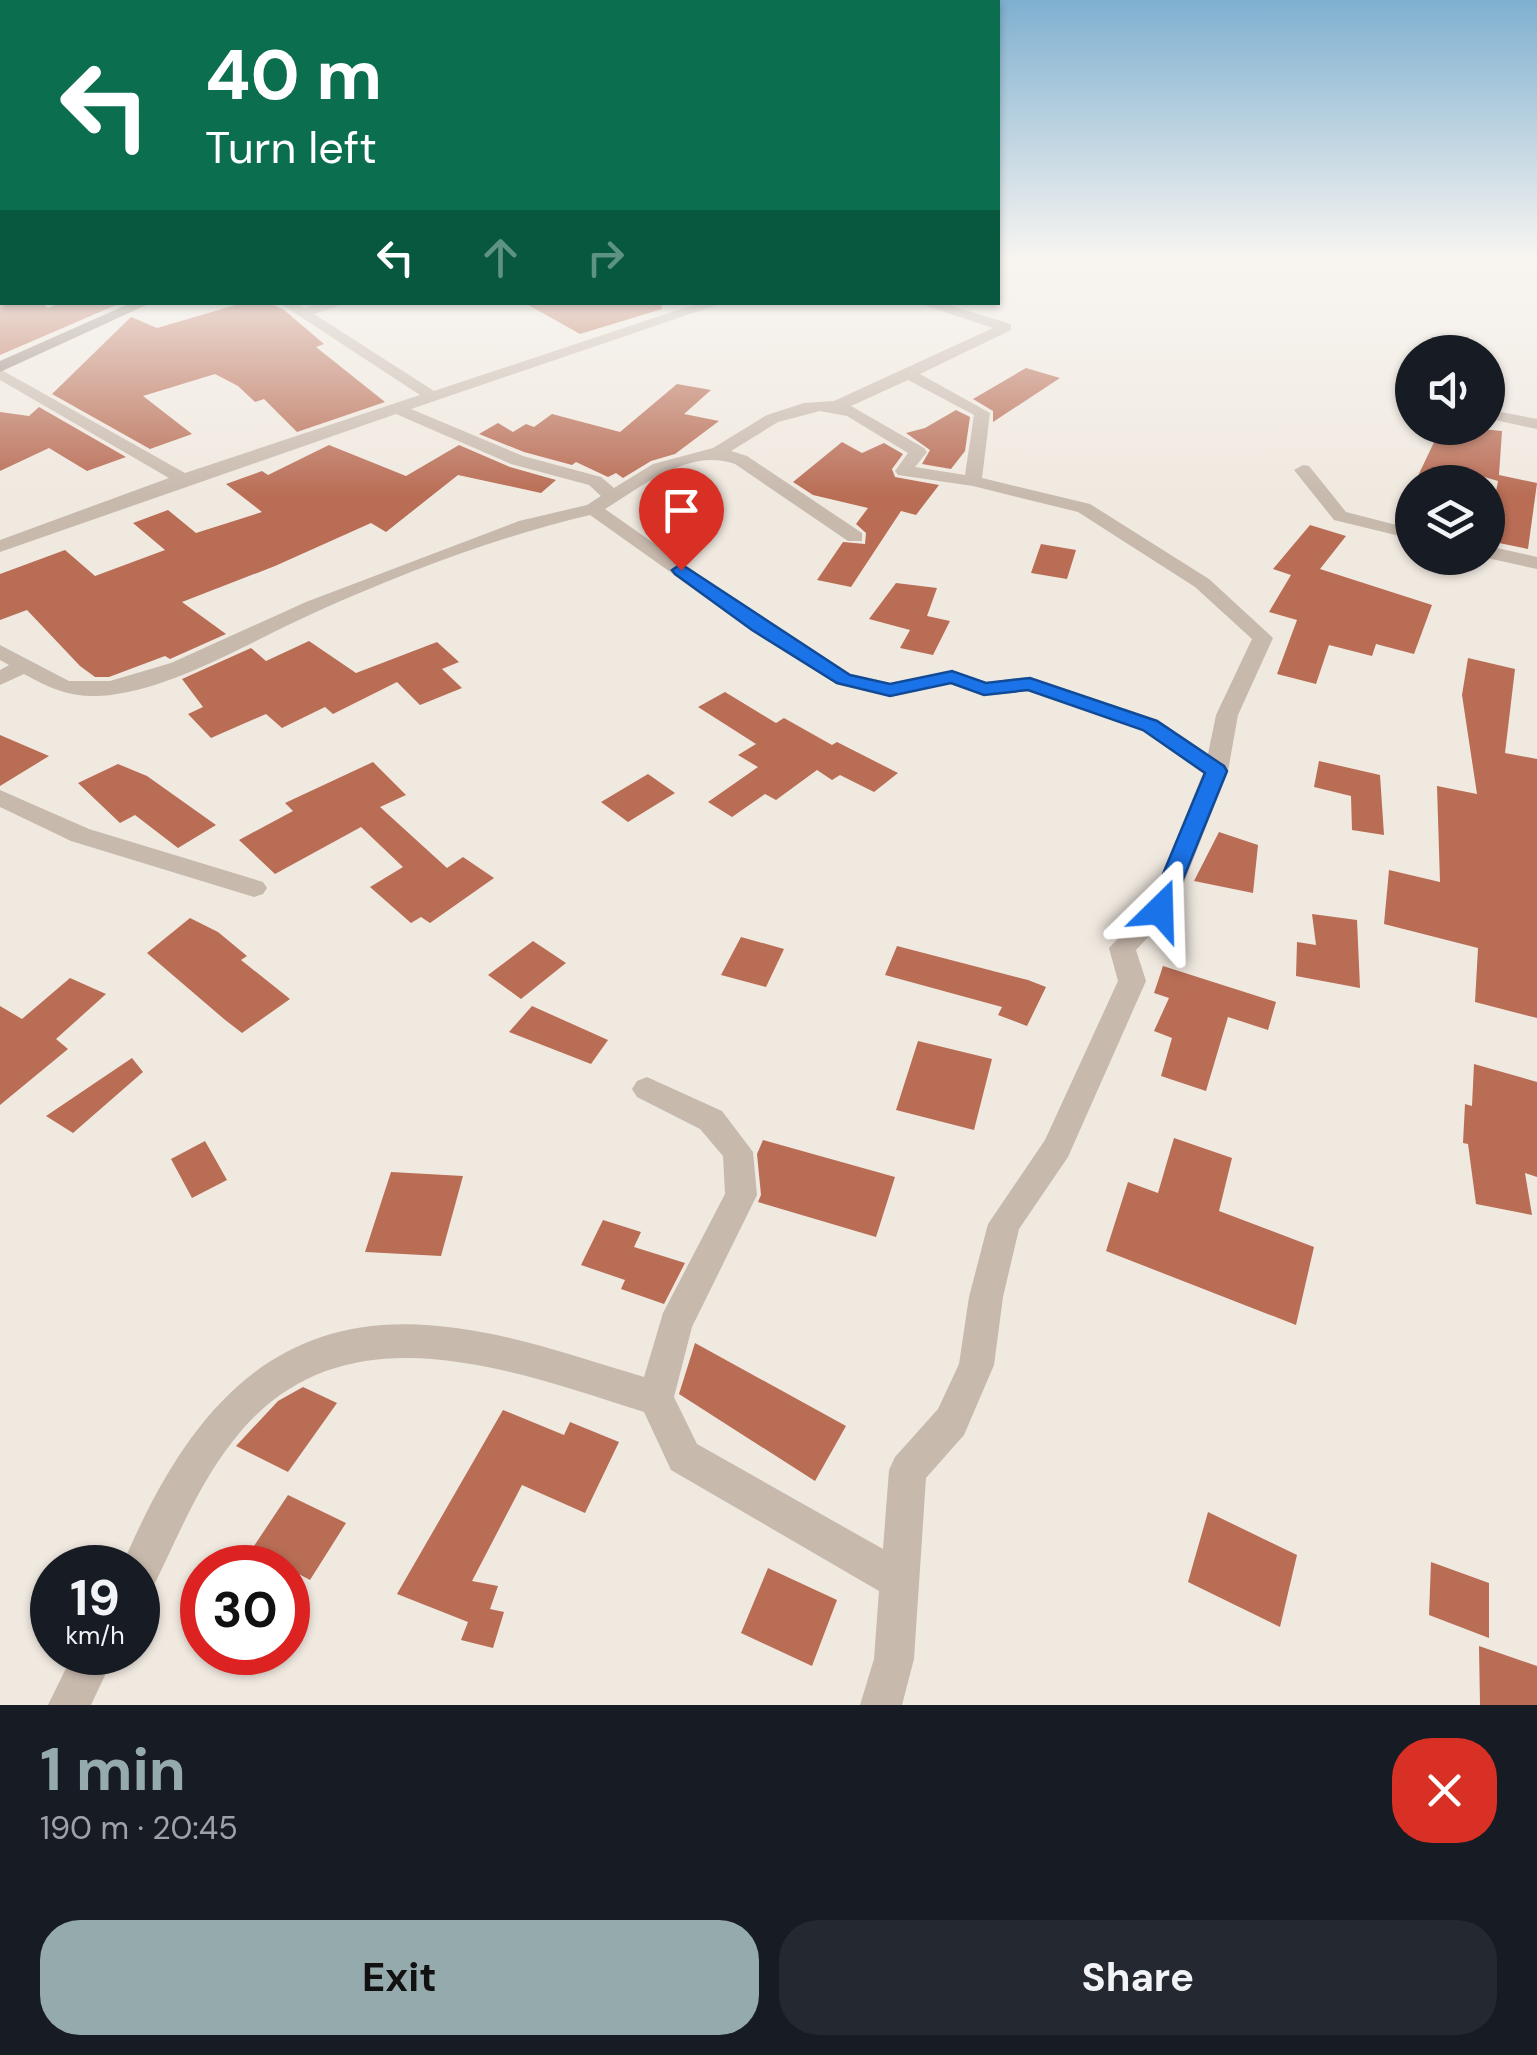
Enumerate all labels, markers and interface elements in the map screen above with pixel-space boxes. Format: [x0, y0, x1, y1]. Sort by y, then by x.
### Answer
text: 40 m [205, 30, 382, 121]
icon: left [40, 40, 170, 170]
text: Turn left [205, 118, 377, 177]
icon: left [368, 230, 423, 285]
icon: ahead [473, 230, 528, 285]
icon: right [578, 230, 633, 285]
map controls [1395, 335, 1505, 575]
button: sound [1395, 335, 1505, 445]
button: layers [1395, 465, 1505, 575]
pin [639, 468, 724, 571]
icon: arrive [654, 483, 709, 538]
position arrow [1108, 858, 1212, 962]
speed limit sign: 30 [180, 1545, 310, 1675]
text: 19 [70, 1565, 120, 1631]
text: km/h [65, 1619, 125, 1652]
text: 1 min [40, 1730, 186, 1809]
button: close [1392, 1738, 1497, 1843]
text: 190 m · 20:45 [40, 1807, 238, 1849]
button: Exit [40, 1920, 759, 2035]
button: Share [779, 1920, 1497, 2035]

